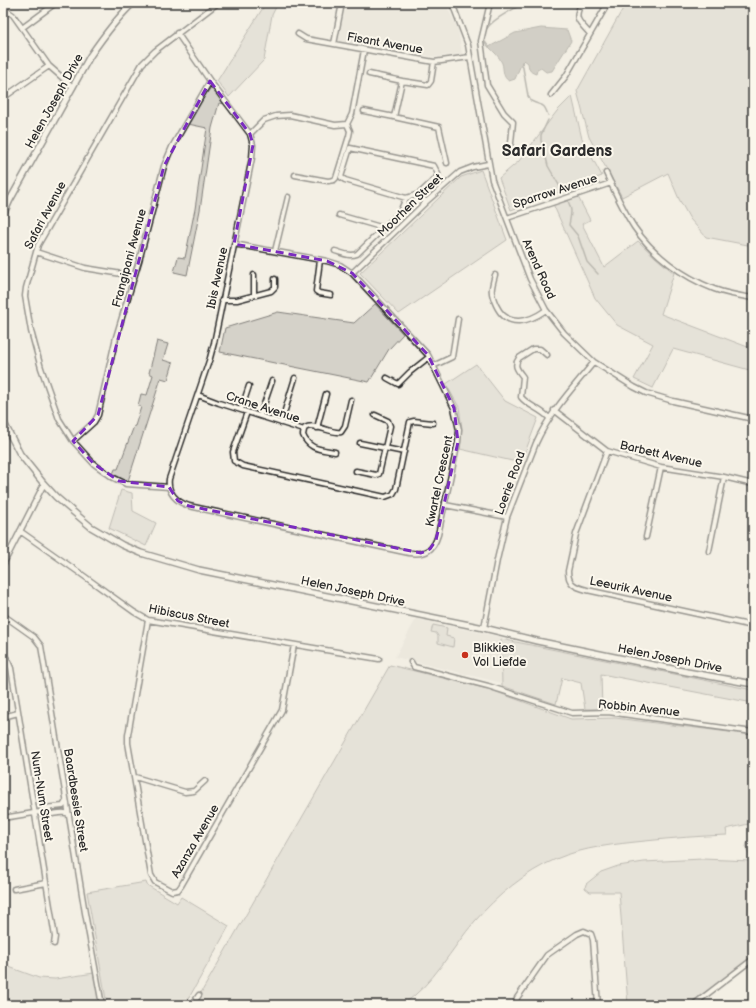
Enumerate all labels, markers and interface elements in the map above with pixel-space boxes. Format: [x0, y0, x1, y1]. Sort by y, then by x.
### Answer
street label: Fisant Avenue [346, 29, 424, 58]
street label: Helen Joseph Drive [22, 51, 87, 151]
district label: Safari Gardens [502, 142, 612, 161]
street label: Moorhen Street [375, 170, 446, 240]
street label: Sparrow Avenue [511, 171, 599, 212]
street label: Safari Avenue [21, 179, 70, 252]
street label: Frangipani Avenue [109, 207, 150, 309]
street label: Arend Road [519, 237, 559, 302]
street label: Ibis Avenue [204, 246, 231, 310]
street label: Crane Avenue [224, 388, 302, 426]
street label: Kwartel Crescent [423, 434, 457, 528]
street label: Barbett Avenue [618, 438, 704, 471]
street label: Loerie Road [492, 449, 529, 517]
street label: Helen Joseph Drive [300, 573, 406, 610]
street label: Leeurik Avenue [588, 573, 674, 606]
street label: Hibiscus Street [147, 601, 231, 632]
place label: Blikkies Vol Liefde [473, 641, 526, 670]
street label: Helen Joseph Drive [616, 641, 723, 676]
marker: Blikkies Vol Liefde [460, 650, 470, 660]
street label: Robbin Avenue [597, 697, 680, 720]
street label: Baardbessie Street [60, 747, 91, 853]
street label: Num-Num Street [27, 750, 56, 843]
street label: Azanza Avenue [168, 802, 223, 881]

